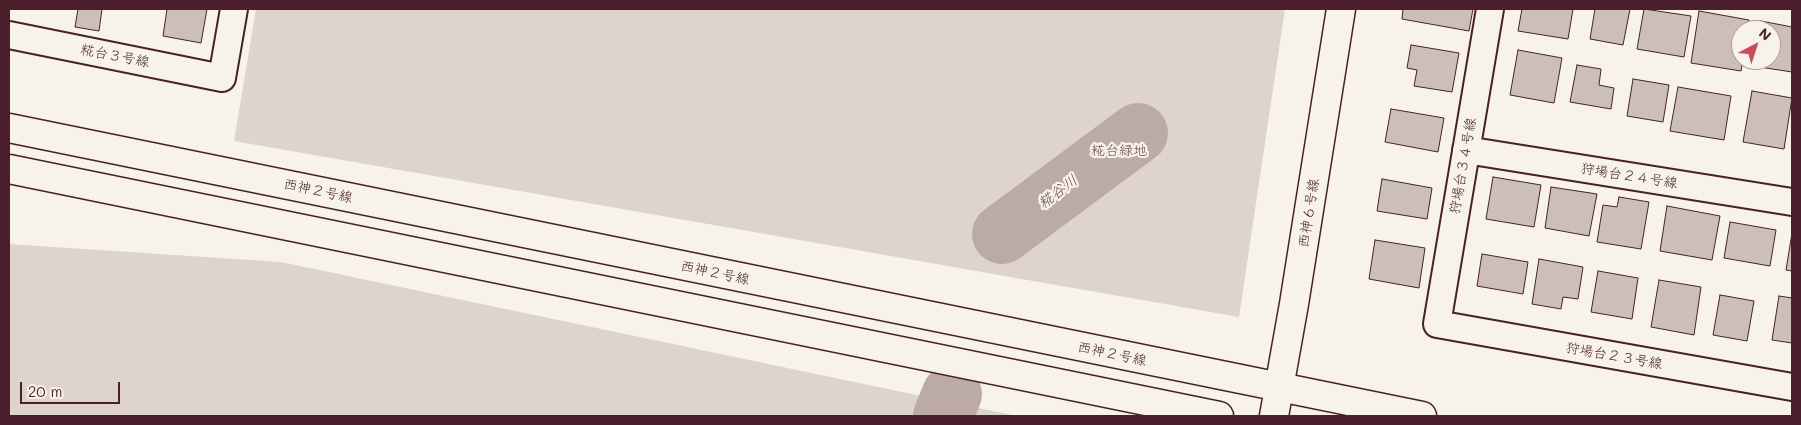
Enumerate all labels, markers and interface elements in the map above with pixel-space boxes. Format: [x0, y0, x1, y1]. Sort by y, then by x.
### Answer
north arrow [1731, 20, 1781, 70]
text: N [1755, 23, 1775, 45]
street label: 糀台３号線 [79, 41, 151, 71]
street label: 狩場台３４号線 [1446, 116, 1480, 216]
park label: 糀台緑地 [1091, 143, 1147, 159]
street label: 狩場台２４号線 [1579, 160, 1679, 192]
water label: 糀谷川 [1035, 171, 1081, 213]
street label: 西神２号線 [282, 176, 354, 206]
street label: 西神６号線 [1295, 177, 1323, 249]
street label: 西神２号線 [679, 258, 751, 288]
street label: 西神２号線 [1076, 339, 1148, 369]
street label: 狩場台２３号線 [1564, 339, 1664, 373]
scale bar [22, 372, 122, 404]
text: 20 m [28, 381, 62, 401]

